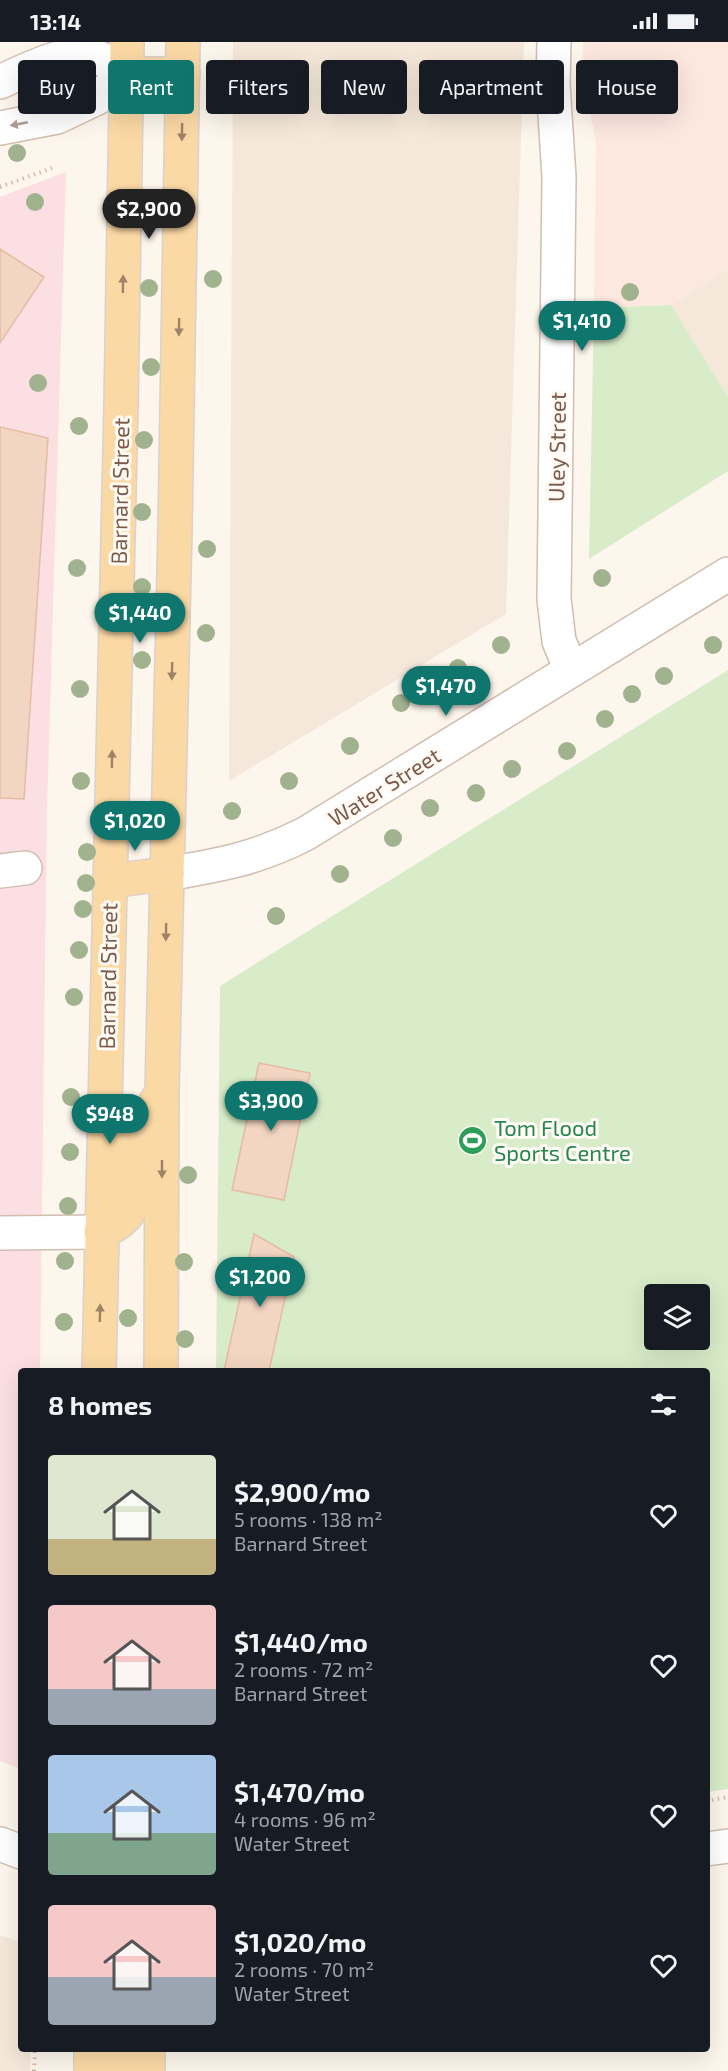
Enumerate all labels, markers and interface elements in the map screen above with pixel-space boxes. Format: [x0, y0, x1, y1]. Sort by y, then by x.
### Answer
text: 13:14 [30, 8, 81, 34]
chip: Buy [18, 60, 96, 114]
chip: Rent [108, 60, 194, 114]
chip: Filters [206, 60, 309, 114]
chip: New [321, 60, 407, 114]
chip: Apartment [419, 60, 564, 114]
chip: House [576, 60, 678, 114]
one-way arrow [10, 120, 29, 129]
one-way arrow [177, 123, 187, 142]
pin: $2,900 [100, 189, 198, 240]
text: $2,900 [116, 196, 182, 220]
one-way arrow [118, 274, 128, 293]
pin: $1,410 [533, 301, 631, 352]
text: $1,410 [553, 308, 612, 332]
one-way arrow [174, 318, 183, 337]
street label: Uley Street [542, 392, 570, 502]
street label: Barnard Street [105, 417, 133, 565]
pin: $1,440 [91, 593, 189, 644]
text: $1,440 [108, 600, 172, 624]
one-way arrow [167, 662, 177, 681]
pin: $1,470 [397, 666, 495, 717]
text: $1,470 [416, 673, 476, 697]
street label: Water Street [323, 741, 445, 831]
one-way arrow [107, 750, 117, 769]
pin: $1,020 [86, 801, 184, 852]
text: $1,020 [104, 808, 166, 832]
street label: Barnard Street [93, 902, 121, 1050]
one-way arrow [161, 923, 171, 942]
pin: $3,900 [222, 1081, 320, 1132]
text: $3,900 [239, 1088, 303, 1112]
pin: $948 [74, 1094, 146, 1145]
text: $948 [86, 1101, 134, 1125]
place label: Tom Flood Sports Centre [494, 1114, 631, 1165]
sports icon: Tom Flood Sports Centre [457, 1124, 489, 1156]
one-way arrow [157, 1160, 166, 1179]
pin: $1,200 [211, 1257, 309, 1308]
text: $1,200 [229, 1264, 291, 1288]
map controls [644, 1284, 710, 1350]
button: layers [644, 1284, 710, 1350]
one-way arrow [95, 1303, 105, 1322]
icon: filters [647, 1388, 680, 1421]
text: 8 homes [48, 1389, 152, 1420]
text: $2,900/mo [234, 1476, 370, 1507]
icon: home [96, 1479, 168, 1551]
icon: heart [647, 1499, 680, 1532]
text: 5 rooms · 138 m² [234, 1507, 382, 1531]
text: Barnard Street [234, 1531, 367, 1555]
text: $1,440/mo [234, 1626, 368, 1657]
icon: home [96, 1629, 168, 1701]
icon: heart [647, 1649, 680, 1682]
text: 2 rooms · 72 m² [234, 1657, 373, 1681]
text: Barnard Street [234, 1681, 367, 1705]
text: $1,470/mo [234, 1776, 365, 1807]
icon: home [96, 1779, 168, 1851]
icon: heart [647, 1799, 680, 1832]
text: 4 rooms · 96 m² [234, 1807, 376, 1831]
text: Water Street [234, 1831, 350, 1855]
text: $1,020/mo [234, 1926, 366, 1957]
icon: home [96, 1929, 168, 2001]
icon: heart [647, 1949, 680, 1982]
text: 2 rooms · 70 m² [234, 1957, 374, 1981]
text: Water Street [234, 1981, 350, 2005]

